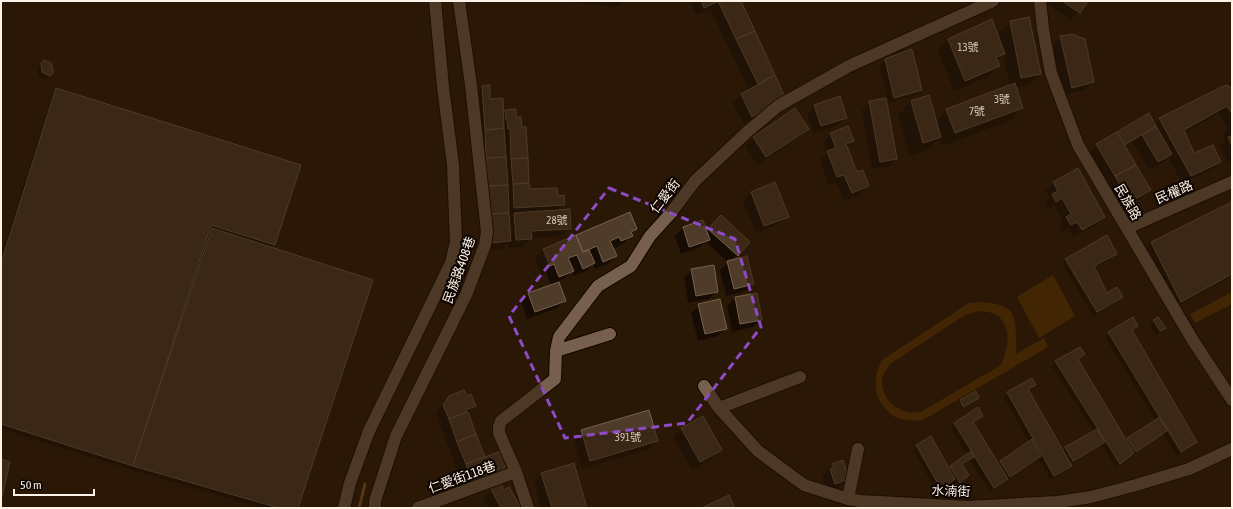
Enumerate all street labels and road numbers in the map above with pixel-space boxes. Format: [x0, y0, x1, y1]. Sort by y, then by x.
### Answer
street label: 仁愛街 [647, 176, 683, 216]
street label: 民權路 [1153, 177, 1195, 207]
street label: 民族路 [1112, 181, 1144, 223]
street label: 民族路408巷 [440, 234, 478, 306]
street label: 仁愛街118巷 [426, 458, 498, 496]
street label: 水湳街 [931, 483, 971, 499]

